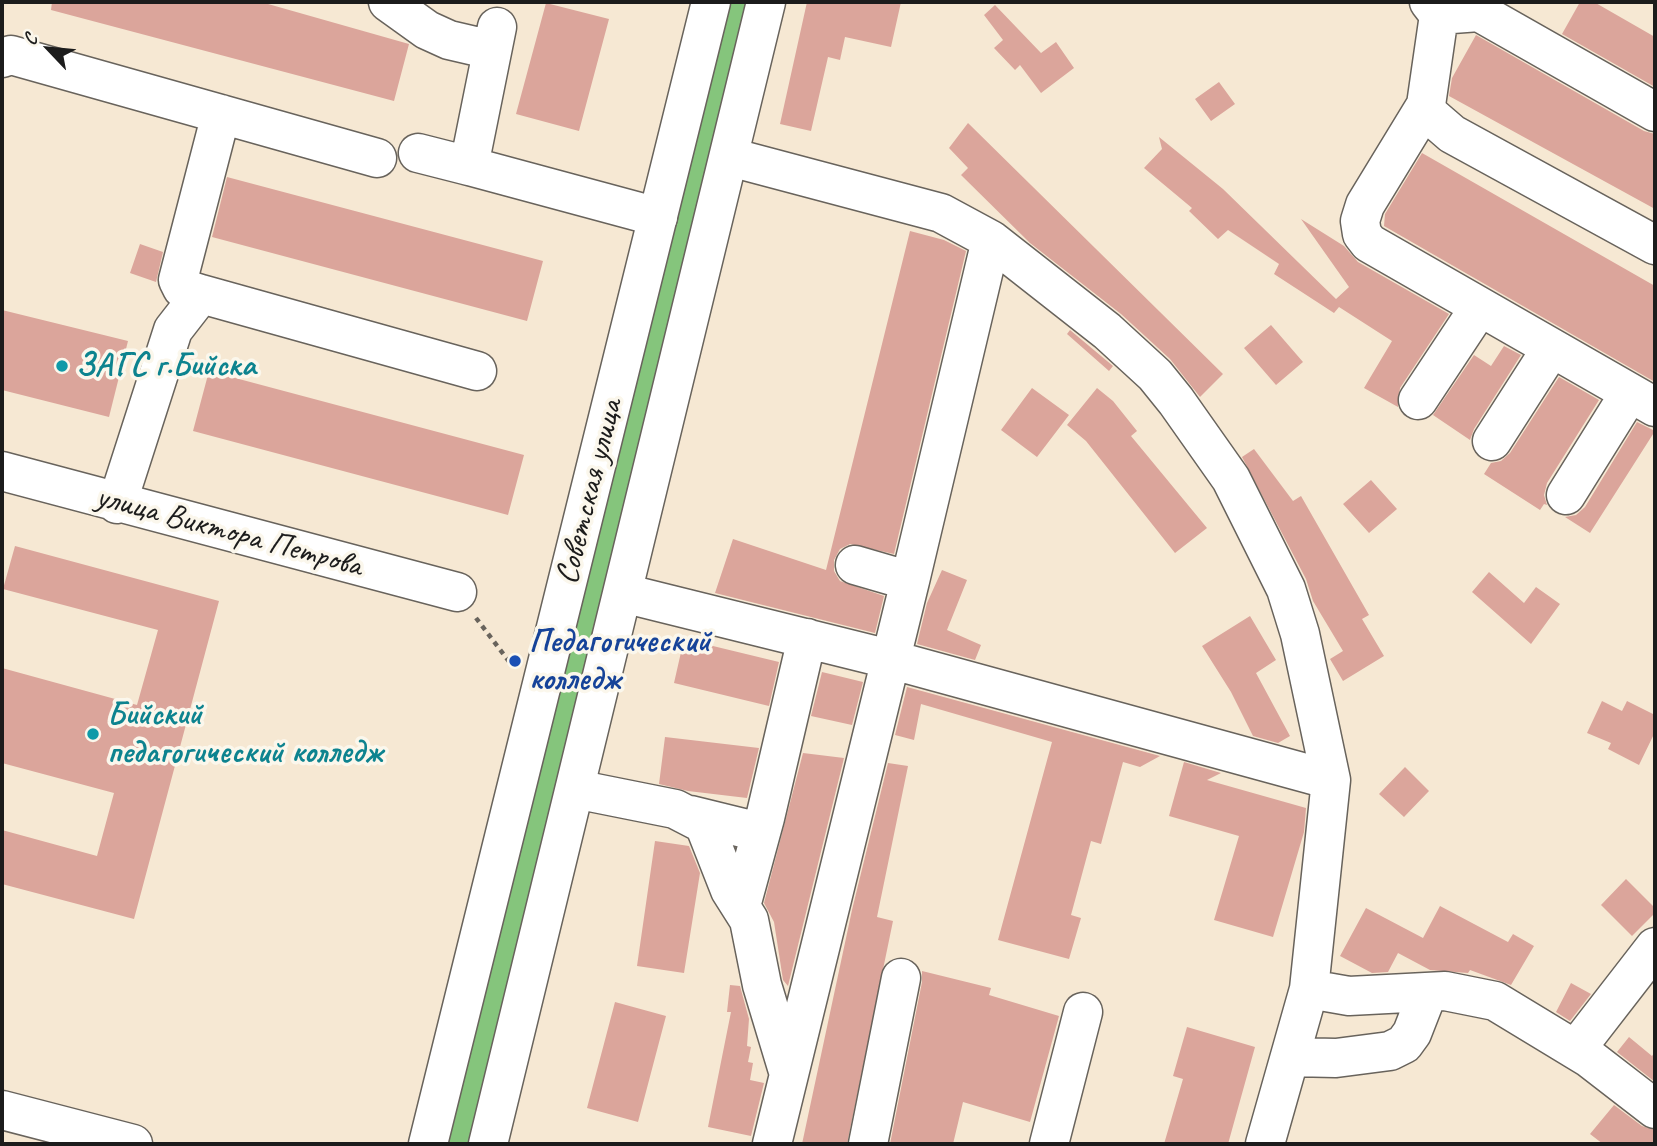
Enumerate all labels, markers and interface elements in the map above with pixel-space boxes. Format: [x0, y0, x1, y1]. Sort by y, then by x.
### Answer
north arrow [14, 14, 84, 84]
text: С [17, 30, 43, 49]
place label: ЗАГС г.Бийска [76, 346, 255, 386]
marker: ЗАГС г.Бийска [54, 358, 70, 374]
street label: Советская улица [548, 395, 632, 589]
street label: улица Виктора Петрова [92, 477, 366, 587]
place label: Педагогический колледж [529, 622, 710, 700]
marker: Педагогический колледж [507, 653, 523, 669]
place label: Бийский педагогический колледж [107, 695, 383, 773]
marker: Бийский педагогический колледж [85, 726, 101, 742]

